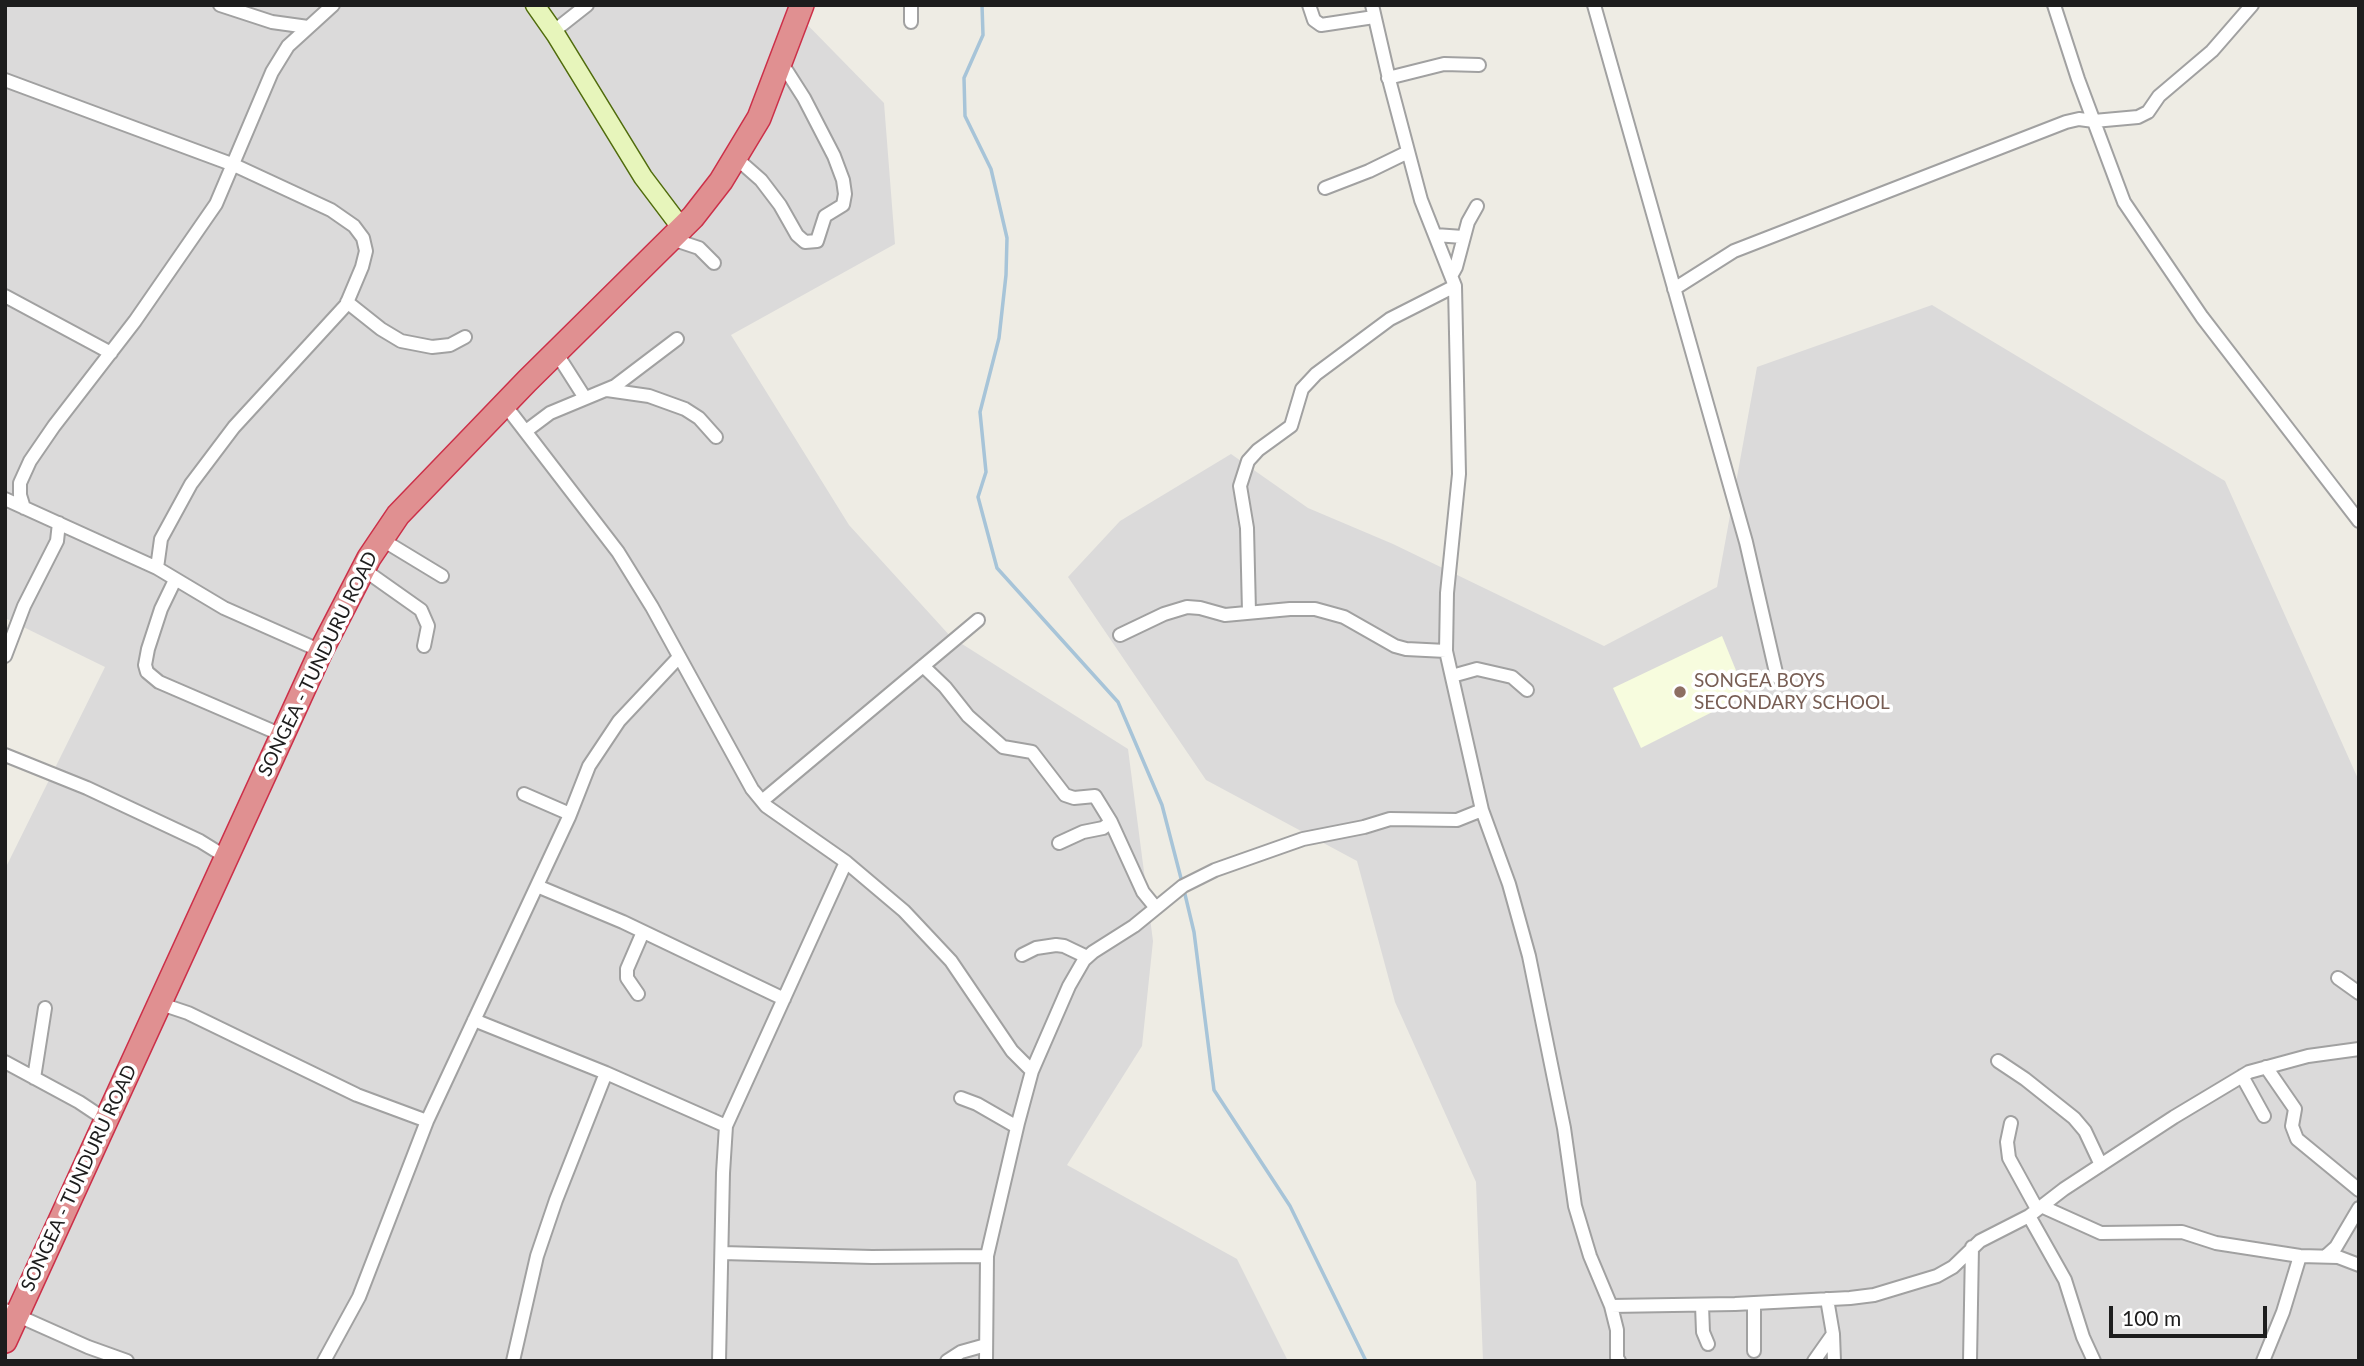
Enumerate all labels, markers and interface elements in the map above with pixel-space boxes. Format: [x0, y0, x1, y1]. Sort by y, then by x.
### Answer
street label: SONGEA - TUNDURU ROAD [254, 548, 382, 780]
place label: SONGEA BOYS SECONDARY SCHOOL [1694, 670, 1890, 714]
marker: SONGEA BOYS SECONDARY SCHOOL [1672, 684, 1688, 700]
street label: SONGEA - TUNDURU ROAD [16, 1061, 142, 1295]
scale bar [2112, 1292, 2270, 1336]
text: 100 m [2122, 1305, 2181, 1330]

